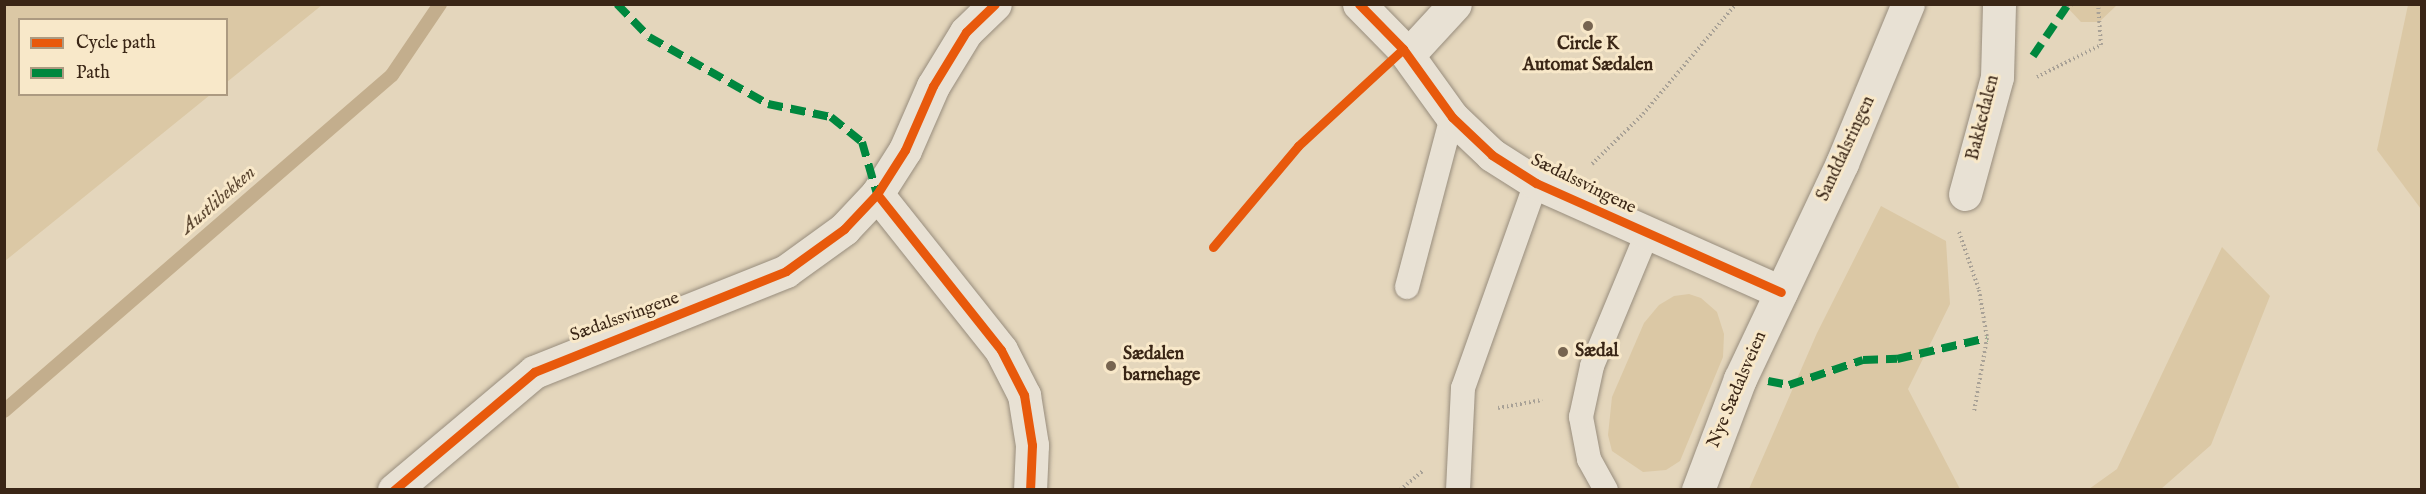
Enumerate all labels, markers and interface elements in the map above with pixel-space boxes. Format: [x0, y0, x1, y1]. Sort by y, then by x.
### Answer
legend [18, 18, 228, 96]
marker: Circle K Automat Sædalen [1581, 19, 1595, 33]
text: Cycle path [76, 32, 156, 55]
place label: Circle K Automat Sædalen [1523, 35, 1653, 78]
text: Path [76, 62, 110, 85]
street label: Bakkedalen [1963, 73, 2005, 163]
street label: Sanddalsringen [1813, 93, 1881, 205]
street label: Sædalssvingene [1527, 150, 1639, 220]
water label: Austlibekken [175, 161, 261, 239]
street label: Sædalssvingene [568, 288, 682, 348]
street label: Nye Sædalsveien [1704, 328, 1772, 452]
place label: Sædal [1575, 341, 1618, 363]
place label: Sædalen barnehage [1123, 345, 1200, 388]
marker: Sædal [1556, 345, 1570, 359]
marker: Sædalen barnehage [1104, 359, 1118, 373]

